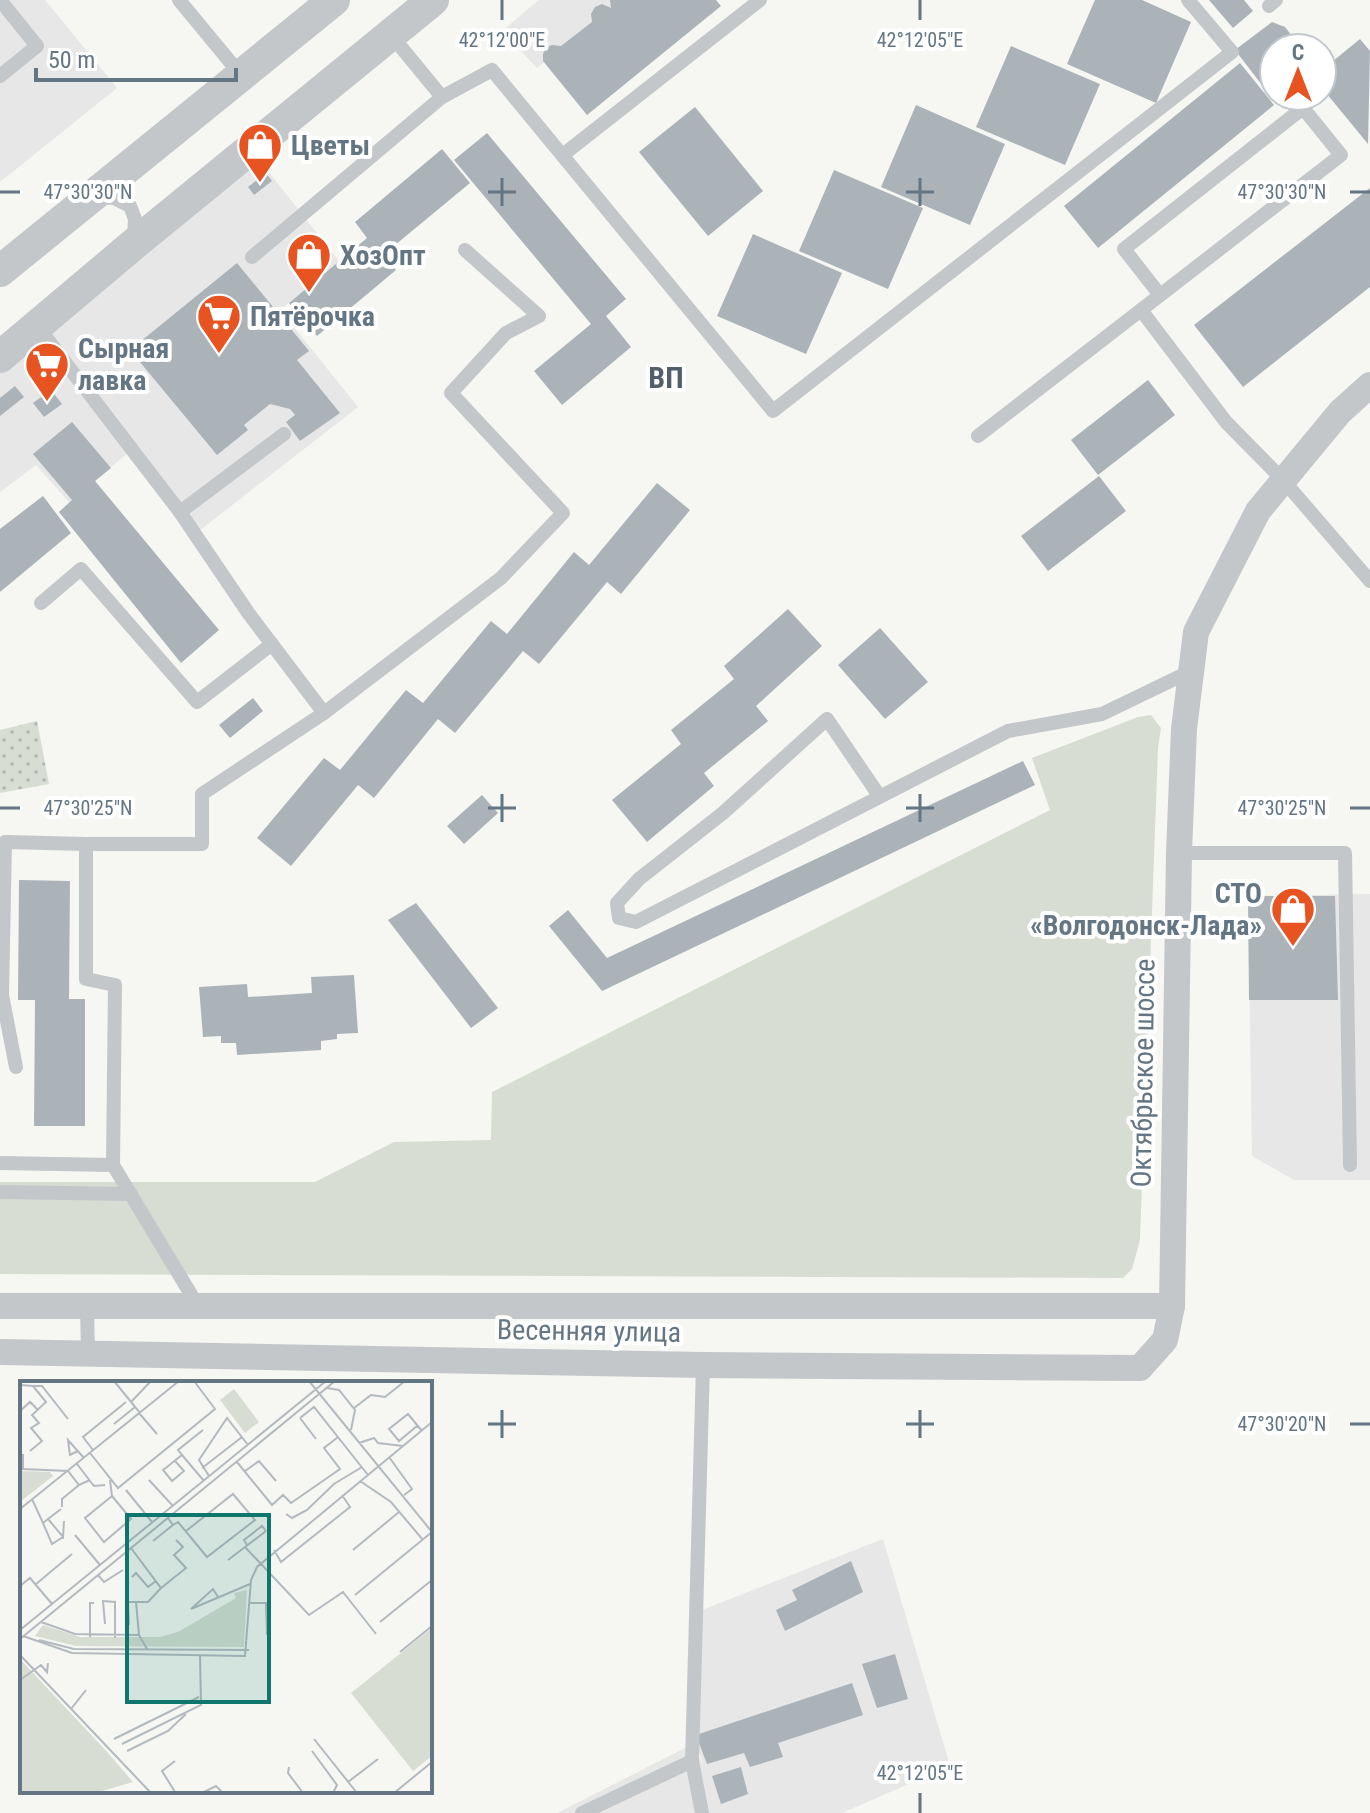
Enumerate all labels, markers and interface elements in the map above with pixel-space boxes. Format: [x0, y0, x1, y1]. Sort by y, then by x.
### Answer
text: 42°12'00"E [459, 28, 545, 52]
text: 42°12'05"E [877, 28, 963, 52]
scale bar [36, 32, 236, 82]
north arrow [1258, 32, 1338, 112]
text: С [1292, 40, 1304, 65]
text: 50 m [48, 46, 95, 74]
shop icon: Цветы [236, 121, 284, 184]
place label: Цветы [291, 129, 370, 162]
text: 47°30'30"N [43, 180, 133, 204]
text: 47°30'30"N [1237, 180, 1327, 204]
shop icon: ХозОпт [285, 231, 333, 294]
place label: ХозОпт [340, 239, 426, 272]
supermarket icon: Пятёрочка [195, 292, 243, 355]
place label: Пятёрочка [250, 300, 375, 333]
place label: Сырная лавка [78, 332, 169, 397]
supermarket icon: Сырная лавка [23, 340, 71, 403]
district label: ВП [648, 360, 684, 395]
text: 47°30'25"N [43, 796, 133, 820]
text: 47°30'25"N [1237, 796, 1327, 820]
place label: СТО «Волгодонск-Лада» [1030, 877, 1262, 942]
shop icon: СТО «Волгодонск-Лада» [1269, 885, 1317, 948]
street label: Октябрьское шоссе [1125, 958, 1161, 1188]
street label: Весенняя улица [497, 1313, 681, 1349]
inset map [20, 1381, 432, 1793]
text: 47°30'20"N [1237, 1412, 1327, 1436]
text: 42°12'05"E [877, 1761, 963, 1785]

